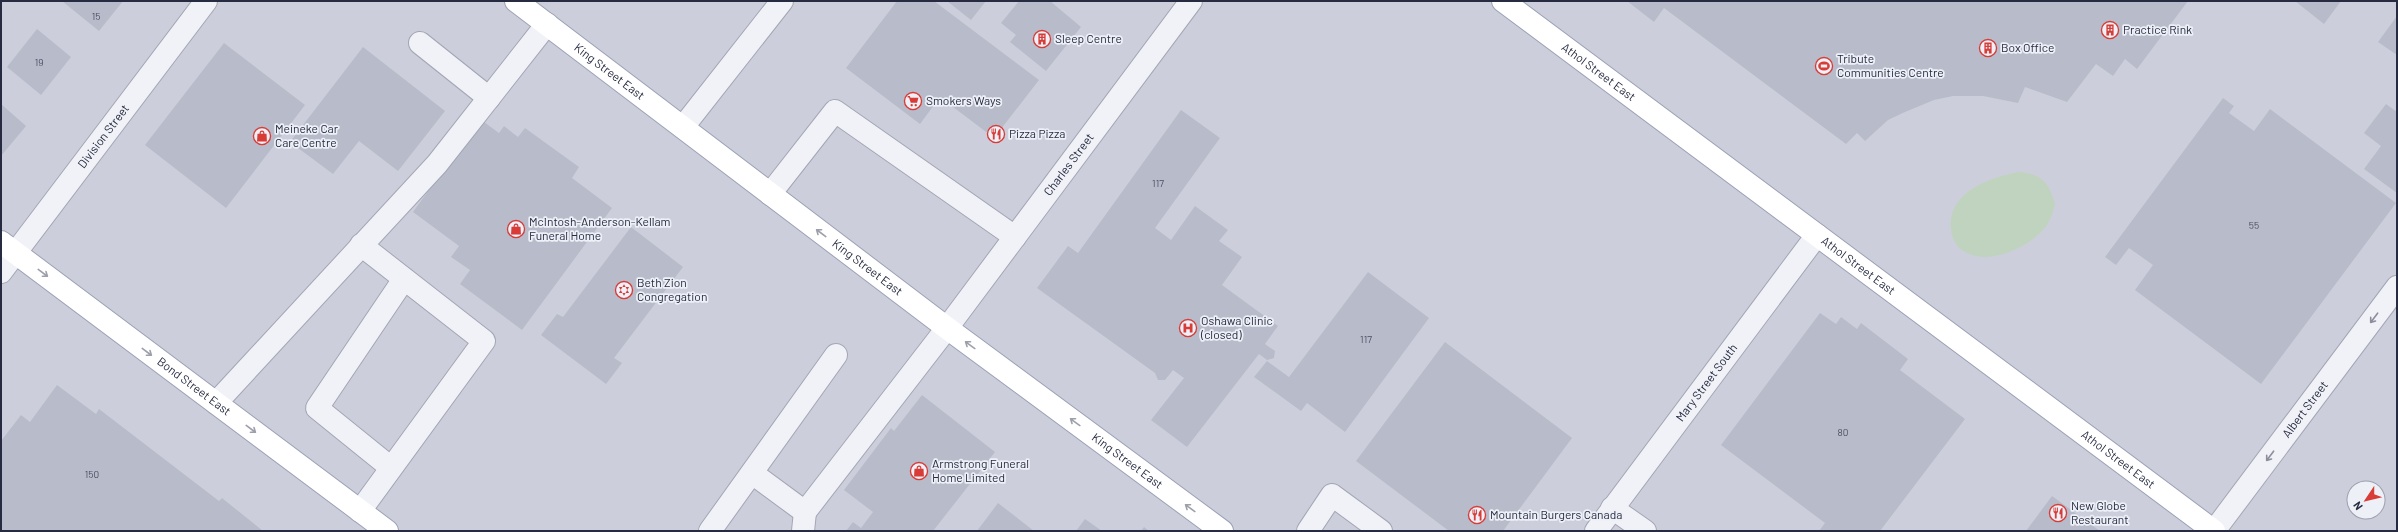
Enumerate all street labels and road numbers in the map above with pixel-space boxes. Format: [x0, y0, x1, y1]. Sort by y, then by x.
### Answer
street label: Athol Street East [1559, 39, 1639, 103]
street label: King Street East [572, 40, 648, 102]
street label: Division Street [74, 101, 131, 170]
street label: Charles Street [1040, 130, 1096, 198]
street label: Athol Street East [1819, 233, 1898, 297]
street label: King Street East [830, 236, 906, 298]
street label: Mary Street South [1672, 341, 1739, 424]
street label: Bond Street East [155, 354, 234, 418]
street label: Albert Street [2279, 378, 2330, 440]
street label: Athol Street East [2079, 427, 2158, 491]
street label: King Street East [1090, 430, 1166, 491]

